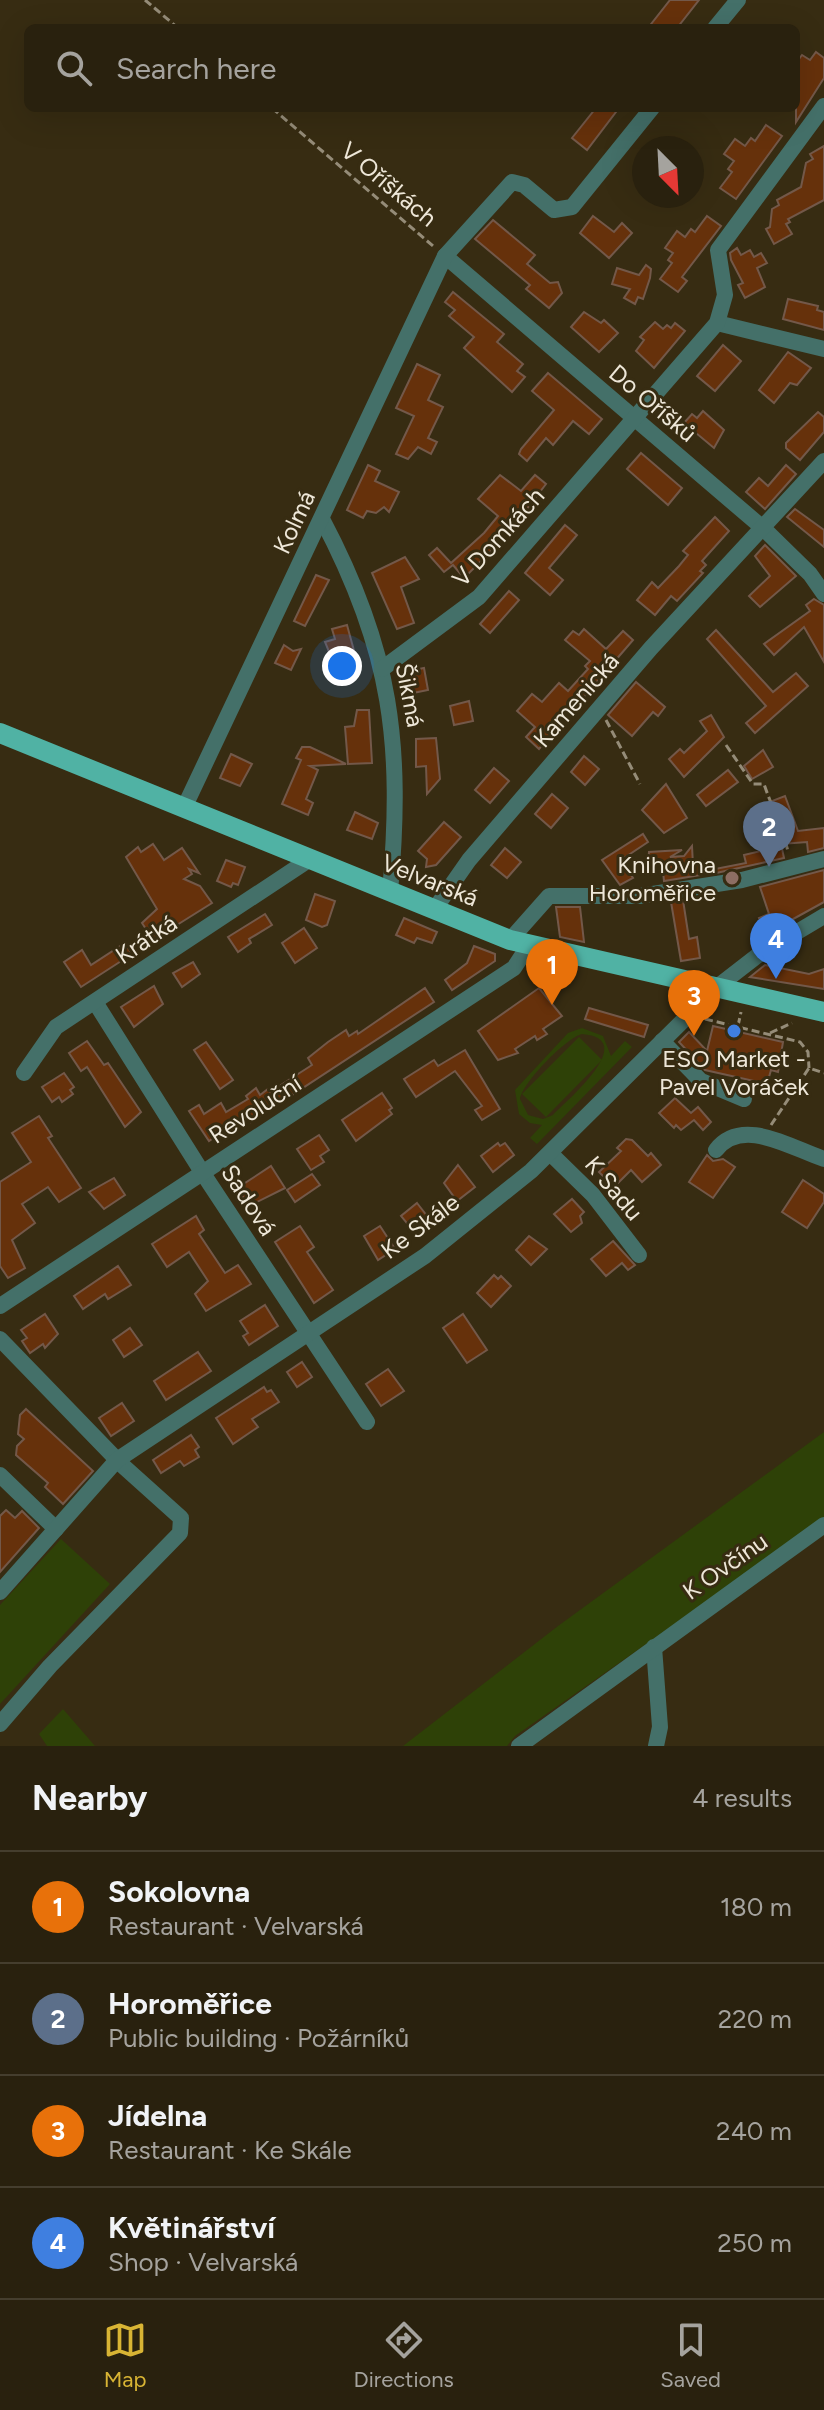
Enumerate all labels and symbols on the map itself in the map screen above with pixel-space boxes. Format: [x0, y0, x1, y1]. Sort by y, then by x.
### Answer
street label: V Oříškách [335, 136, 443, 232]
north arrow [632, 136, 704, 208]
street label: Do Oříšků [603, 358, 703, 448]
street label: V Domkách [446, 481, 550, 593]
street label: Kolmá [267, 486, 321, 558]
your location [322, 646, 362, 686]
street label: Kamenická [527, 647, 625, 753]
street label: Šikmá [390, 661, 430, 729]
pin: 2 [743, 801, 795, 867]
street label: Velvarská [378, 848, 482, 912]
place label: Knihovna Horoměřice [589, 850, 716, 907]
marker: Knihovna Horoměřice [723, 869, 741, 887]
street label: Krátká [110, 908, 182, 970]
pin: 4 [750, 913, 802, 979]
pin: 1 [526, 939, 578, 1005]
pin: 3 [668, 970, 720, 1036]
marker: ESO Market - Pavel Voráček [725, 1022, 743, 1040]
place label: ESO Market - Pavel Voráček [659, 1044, 809, 1101]
street label: Revoluční [203, 1068, 308, 1150]
street label: K Sadu [579, 1150, 649, 1226]
street label: Sadová [215, 1159, 283, 1241]
street label: Ke Skále [375, 1187, 465, 1265]
street label: K Ovčínu [677, 1526, 773, 1606]

